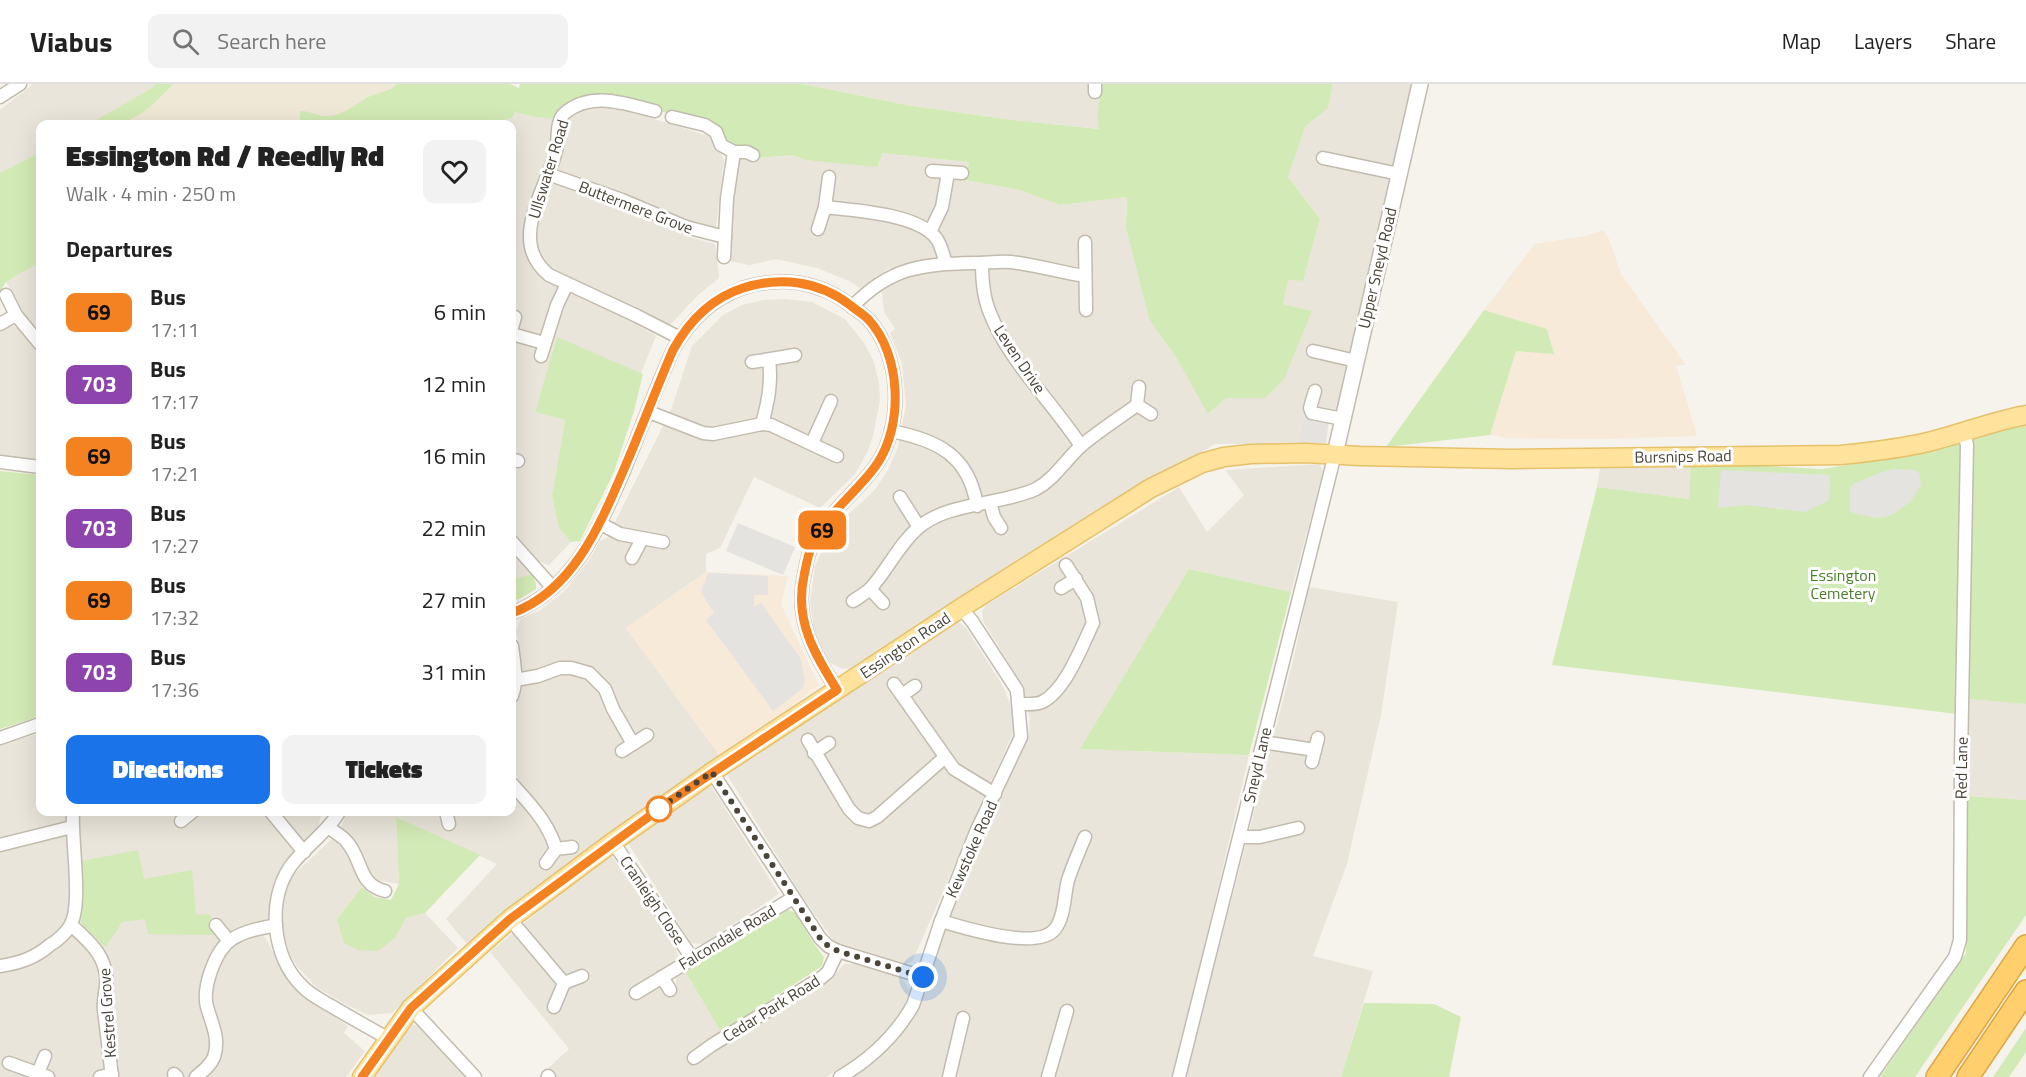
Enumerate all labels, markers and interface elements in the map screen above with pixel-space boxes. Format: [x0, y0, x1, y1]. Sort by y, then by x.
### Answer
search box [148, 14, 568, 68]
text: Viabus [30, 20, 112, 63]
text: Search here [217, 24, 326, 58]
icon: search [169, 25, 202, 58]
text: Map [1782, 25, 1821, 57]
text: Layers [1854, 25, 1912, 57]
text: Share [1945, 25, 1996, 57]
street label: Ullswater Road [522, 116, 574, 222]
text: Essington Rd / Reedly Rd [66, 134, 384, 177]
button: heart [423, 140, 486, 203]
street label: Buttermere Grove [575, 174, 697, 240]
text: Walk · 4 min · 250 m [66, 178, 236, 209]
street label: Upper Sneyd Road [1351, 205, 1403, 331]
text: Departures [66, 232, 173, 266]
text: Bus [150, 280, 186, 314]
text: 6 min [434, 295, 486, 329]
text: 69 [87, 296, 111, 328]
text: 17:11 [150, 314, 199, 345]
street label: Leven Drive [988, 320, 1052, 398]
text: Bus [150, 352, 186, 386]
text: 12 min [421, 367, 486, 401]
text: 703 [81, 368, 117, 400]
text: 17:17 [150, 386, 199, 417]
text: Bus [150, 424, 186, 458]
text: 16 min [421, 439, 486, 473]
text: 69 [87, 440, 111, 472]
street label: Bursnips Road [1634, 443, 1732, 469]
text: 17:21 [150, 458, 199, 489]
text: Bus [150, 496, 186, 530]
line badge: 69 [795, 510, 849, 550]
text: 22 min [421, 511, 486, 545]
text: 703 [81, 512, 117, 544]
text: 69 [810, 514, 834, 546]
text: 17:27 [150, 530, 199, 561]
park label: Essington Cemetery [1810, 563, 1876, 605]
text: Bus [150, 568, 186, 602]
text: 27 min [421, 583, 486, 617]
text: 69 [87, 584, 111, 616]
text: 17:32 [150, 602, 199, 633]
street label: Essington Road [855, 606, 955, 684]
text: Bus [150, 640, 186, 674]
text: 31 min [421, 655, 486, 689]
text: 703 [81, 656, 117, 688]
text: 17:36 [150, 674, 199, 705]
street label: Sneyd Lane [1237, 725, 1277, 805]
button: Directions [66, 735, 270, 804]
button: Tickets [282, 735, 486, 804]
street label: Red Lane [1948, 737, 1974, 799]
unlabelled marker [646, 796, 672, 822]
street label: Kewstoke Road [939, 797, 1003, 901]
street label: Cranleigh Close [614, 851, 692, 949]
street label: Falcondale Road [674, 898, 780, 976]
your location [908, 962, 938, 992]
street label: Kestrel Grove [92, 967, 122, 1059]
street label: Cedar Park Road [718, 968, 824, 1048]

